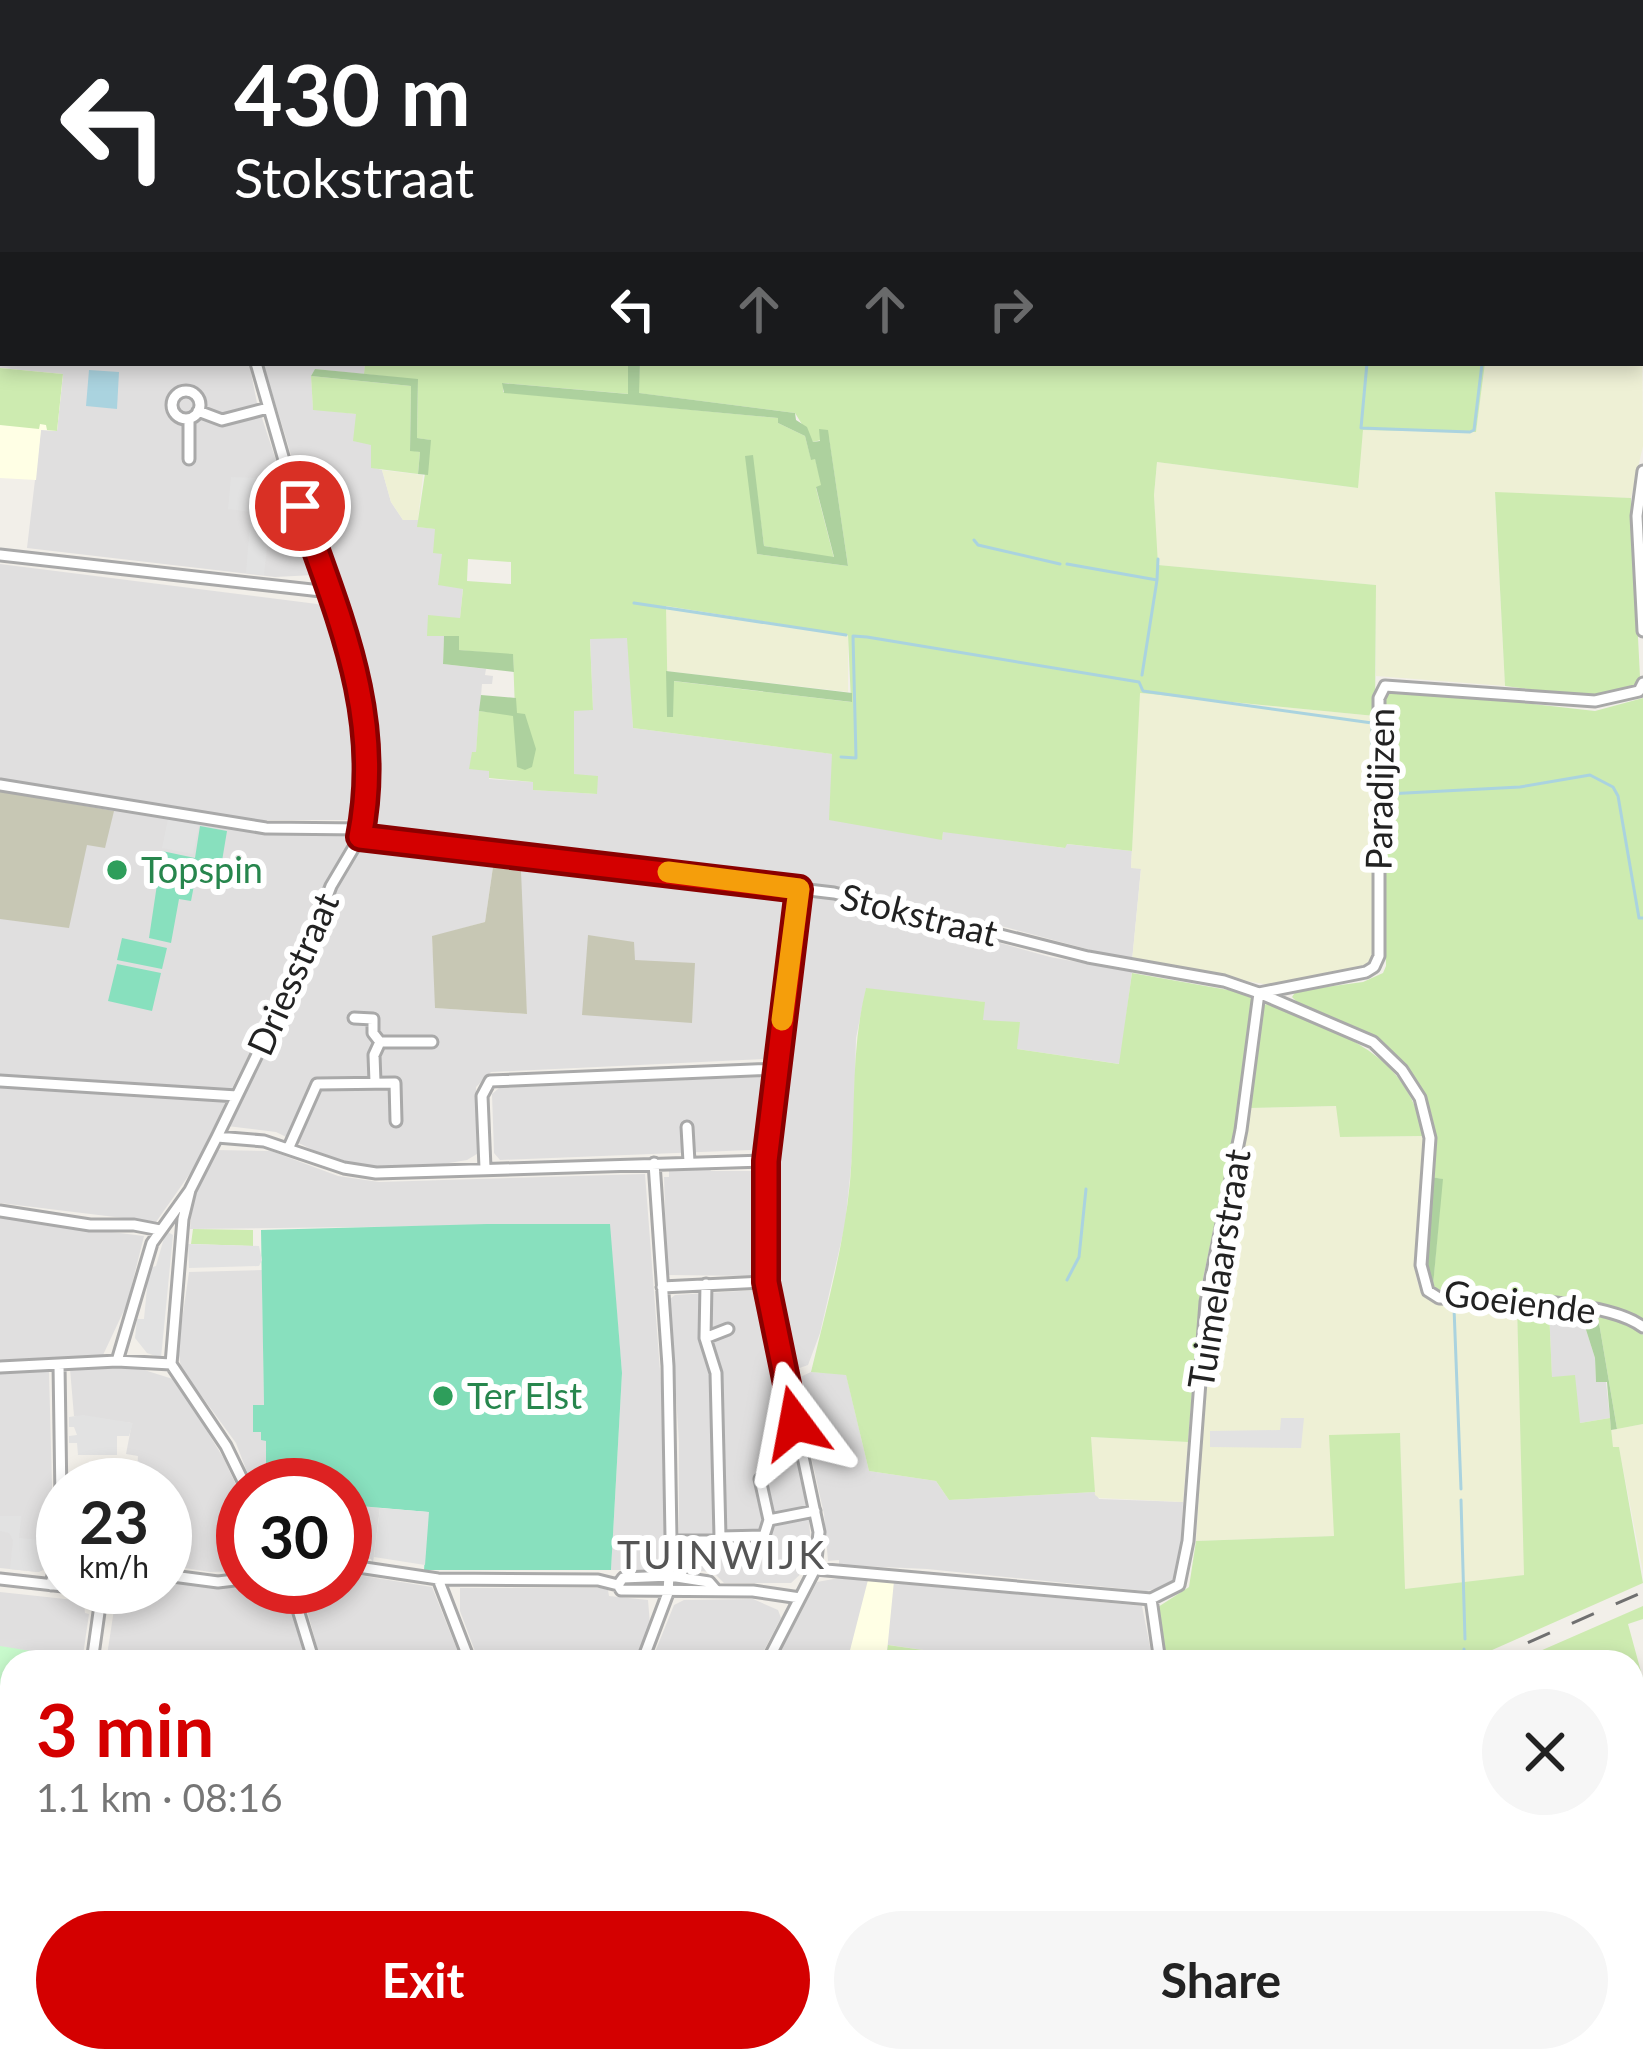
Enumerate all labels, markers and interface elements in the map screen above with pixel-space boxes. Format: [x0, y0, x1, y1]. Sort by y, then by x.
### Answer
text: 430 m [234, 43, 471, 144]
icon: left [36, 48, 192, 204]
text: Stokstraat [234, 145, 474, 210]
icon: left [600, 276, 666, 342]
icon: ahead [726, 276, 792, 342]
icon: ahead [852, 276, 918, 342]
icon: right [978, 276, 1044, 342]
pin [249, 455, 351, 557]
icon: arrive [267, 473, 333, 539]
street label: Paradijzen [1356, 708, 1402, 870]
place label: Topspin [141, 847, 263, 891]
marker: Topspin [104, 857, 130, 883]
street label: Stokstraat [836, 873, 1002, 955]
street label: Driesstraat [237, 885, 347, 1062]
street label: Tuimelaarstraat [1177, 1146, 1259, 1392]
street label: Goeiende [1442, 1270, 1598, 1332]
position arrow [732, 1360, 858, 1486]
place label: Ter Elst [467, 1373, 582, 1417]
marker: Ter Elst [430, 1383, 456, 1409]
speed limit sign: 30 [216, 1458, 372, 1614]
text: 23 [79, 1485, 149, 1557]
district label: TUINWIJK [617, 1531, 827, 1577]
text: km/h [79, 1548, 149, 1584]
text: 3 min [36, 1686, 214, 1772]
button: close [1482, 1689, 1608, 1815]
text: 1.1 km · 08:16 [36, 1774, 283, 1820]
button: Exit [36, 1911, 810, 2049]
button: Share [834, 1911, 1608, 2049]

